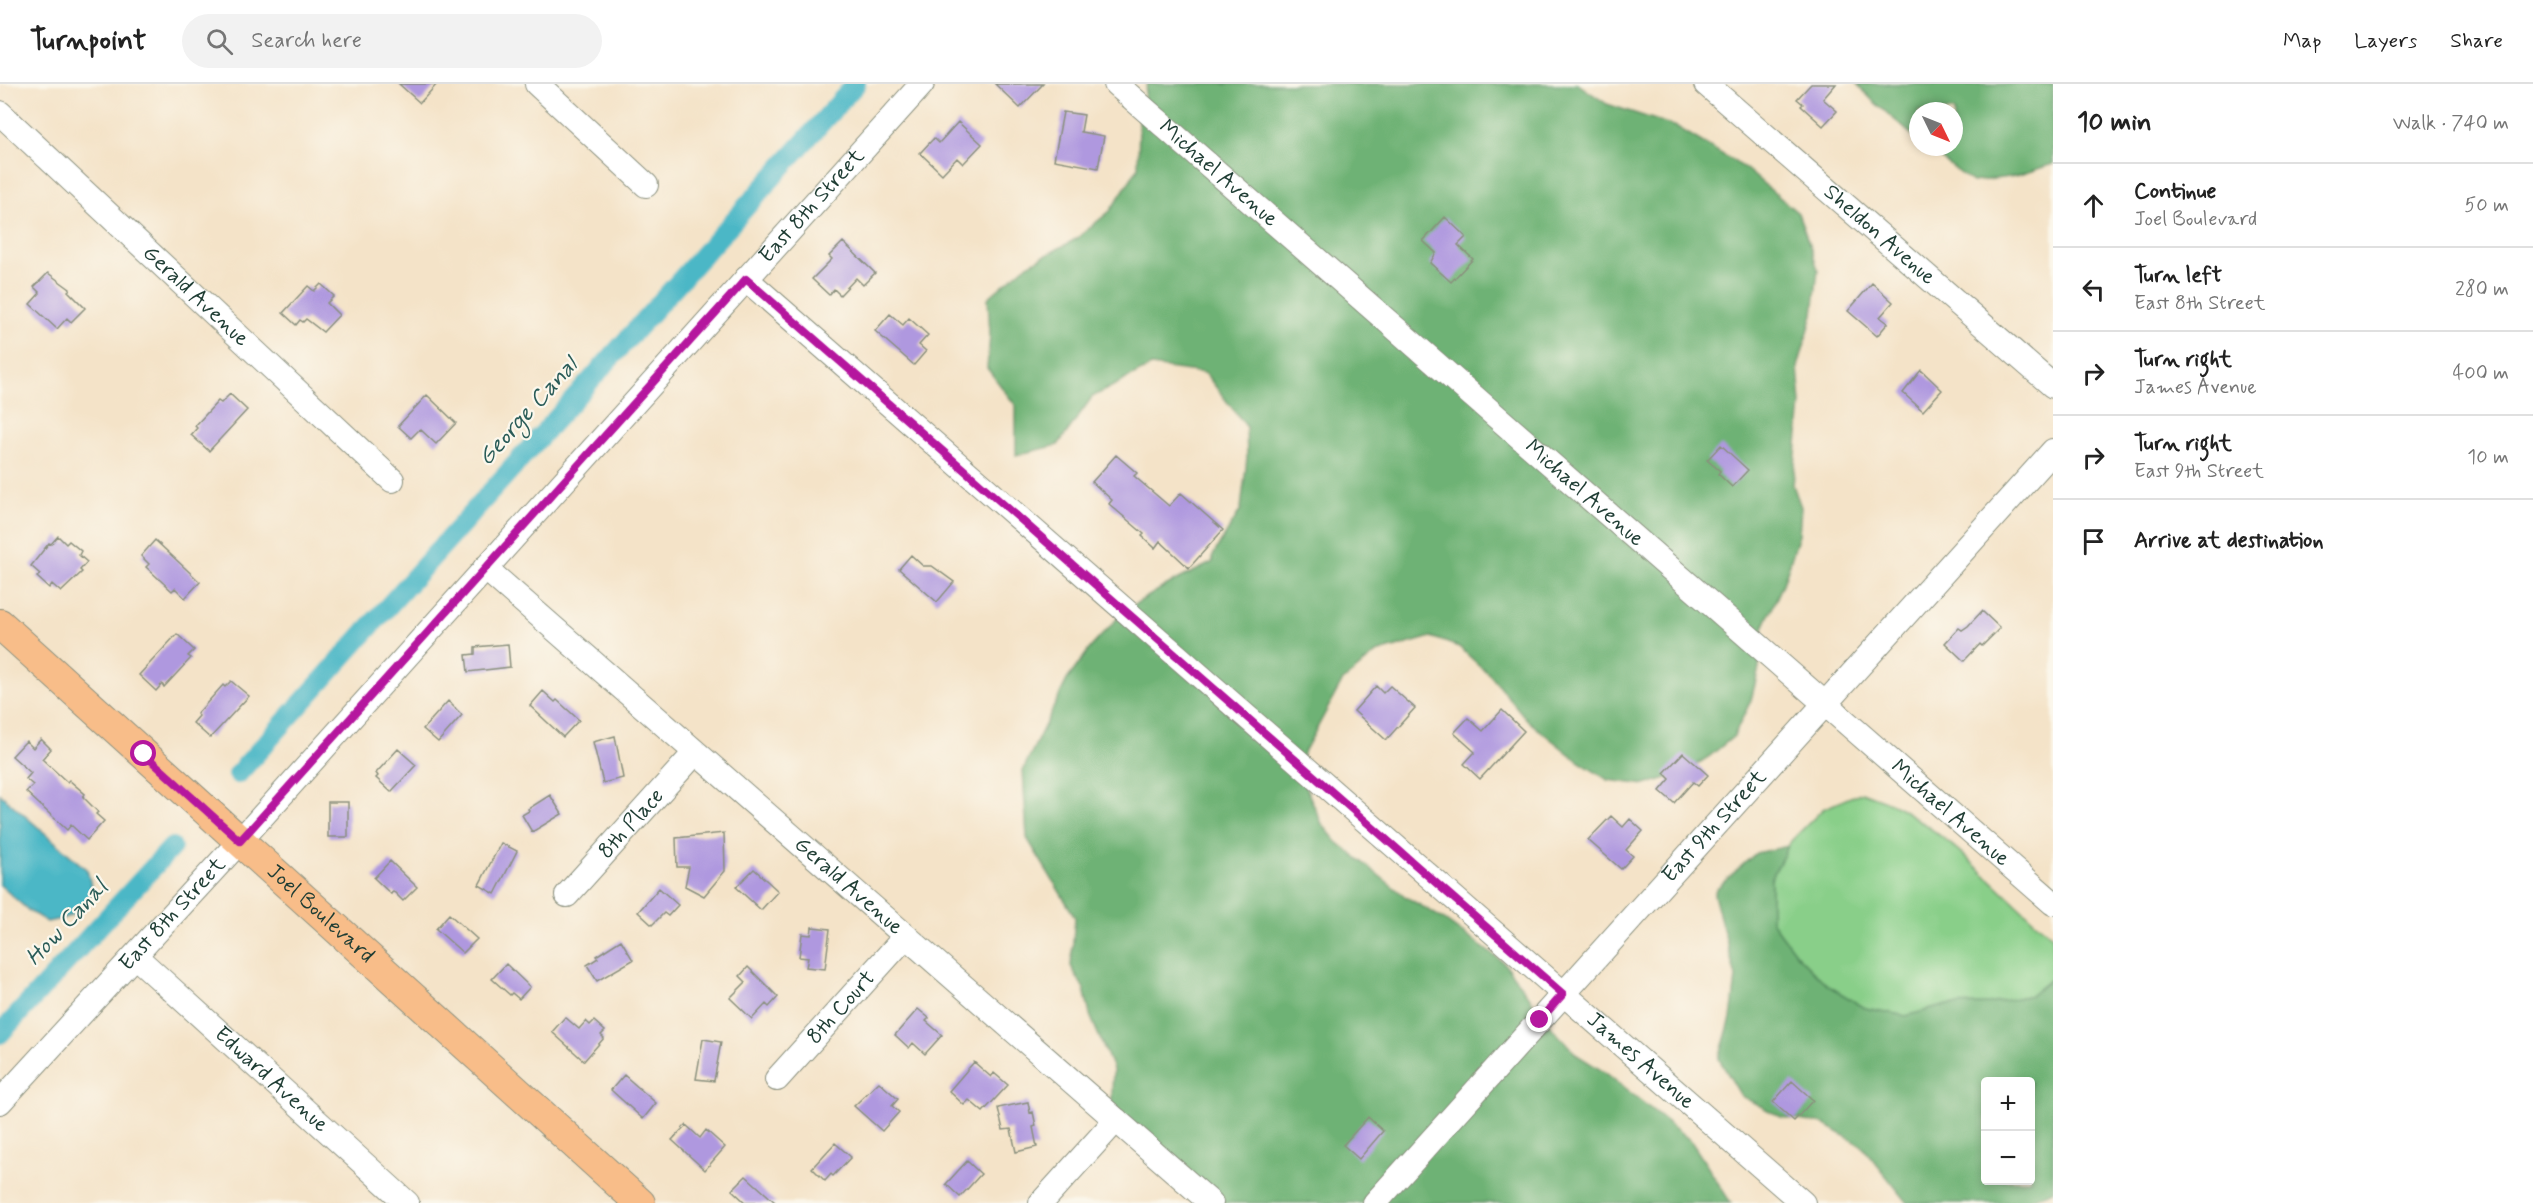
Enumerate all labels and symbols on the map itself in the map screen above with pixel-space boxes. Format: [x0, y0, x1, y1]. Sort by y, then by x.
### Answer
north arrow [1909, 102, 1963, 156]
street label: Michael Avenue [1153, 114, 1284, 233]
street label: East 8th Street [753, 143, 871, 269]
street label: Sheldon Avenue [1818, 179, 1941, 291]
street label: Gerald Avenue [136, 239, 255, 353]
water label: George Canal [471, 349, 589, 474]
street label: Michael Avenue [1519, 434, 1650, 553]
route start [130, 740, 156, 766]
street label: Michael Avenue [1885, 753, 2016, 873]
street label: East 9th Street [1656, 764, 1773, 889]
street label: 8th Place [592, 783, 670, 865]
street label: Gerald Avenue [788, 831, 909, 941]
street label: East 8th Street [113, 852, 232, 977]
street label: Joel Boulevard [261, 858, 380, 970]
water label: How Canal [19, 872, 116, 973]
street label: 8th Court [801, 965, 882, 1050]
route end [1526, 1006, 1552, 1032]
street label: James Avenue [1580, 1006, 1700, 1116]
street label: Edward Avenue [208, 1021, 334, 1139]

